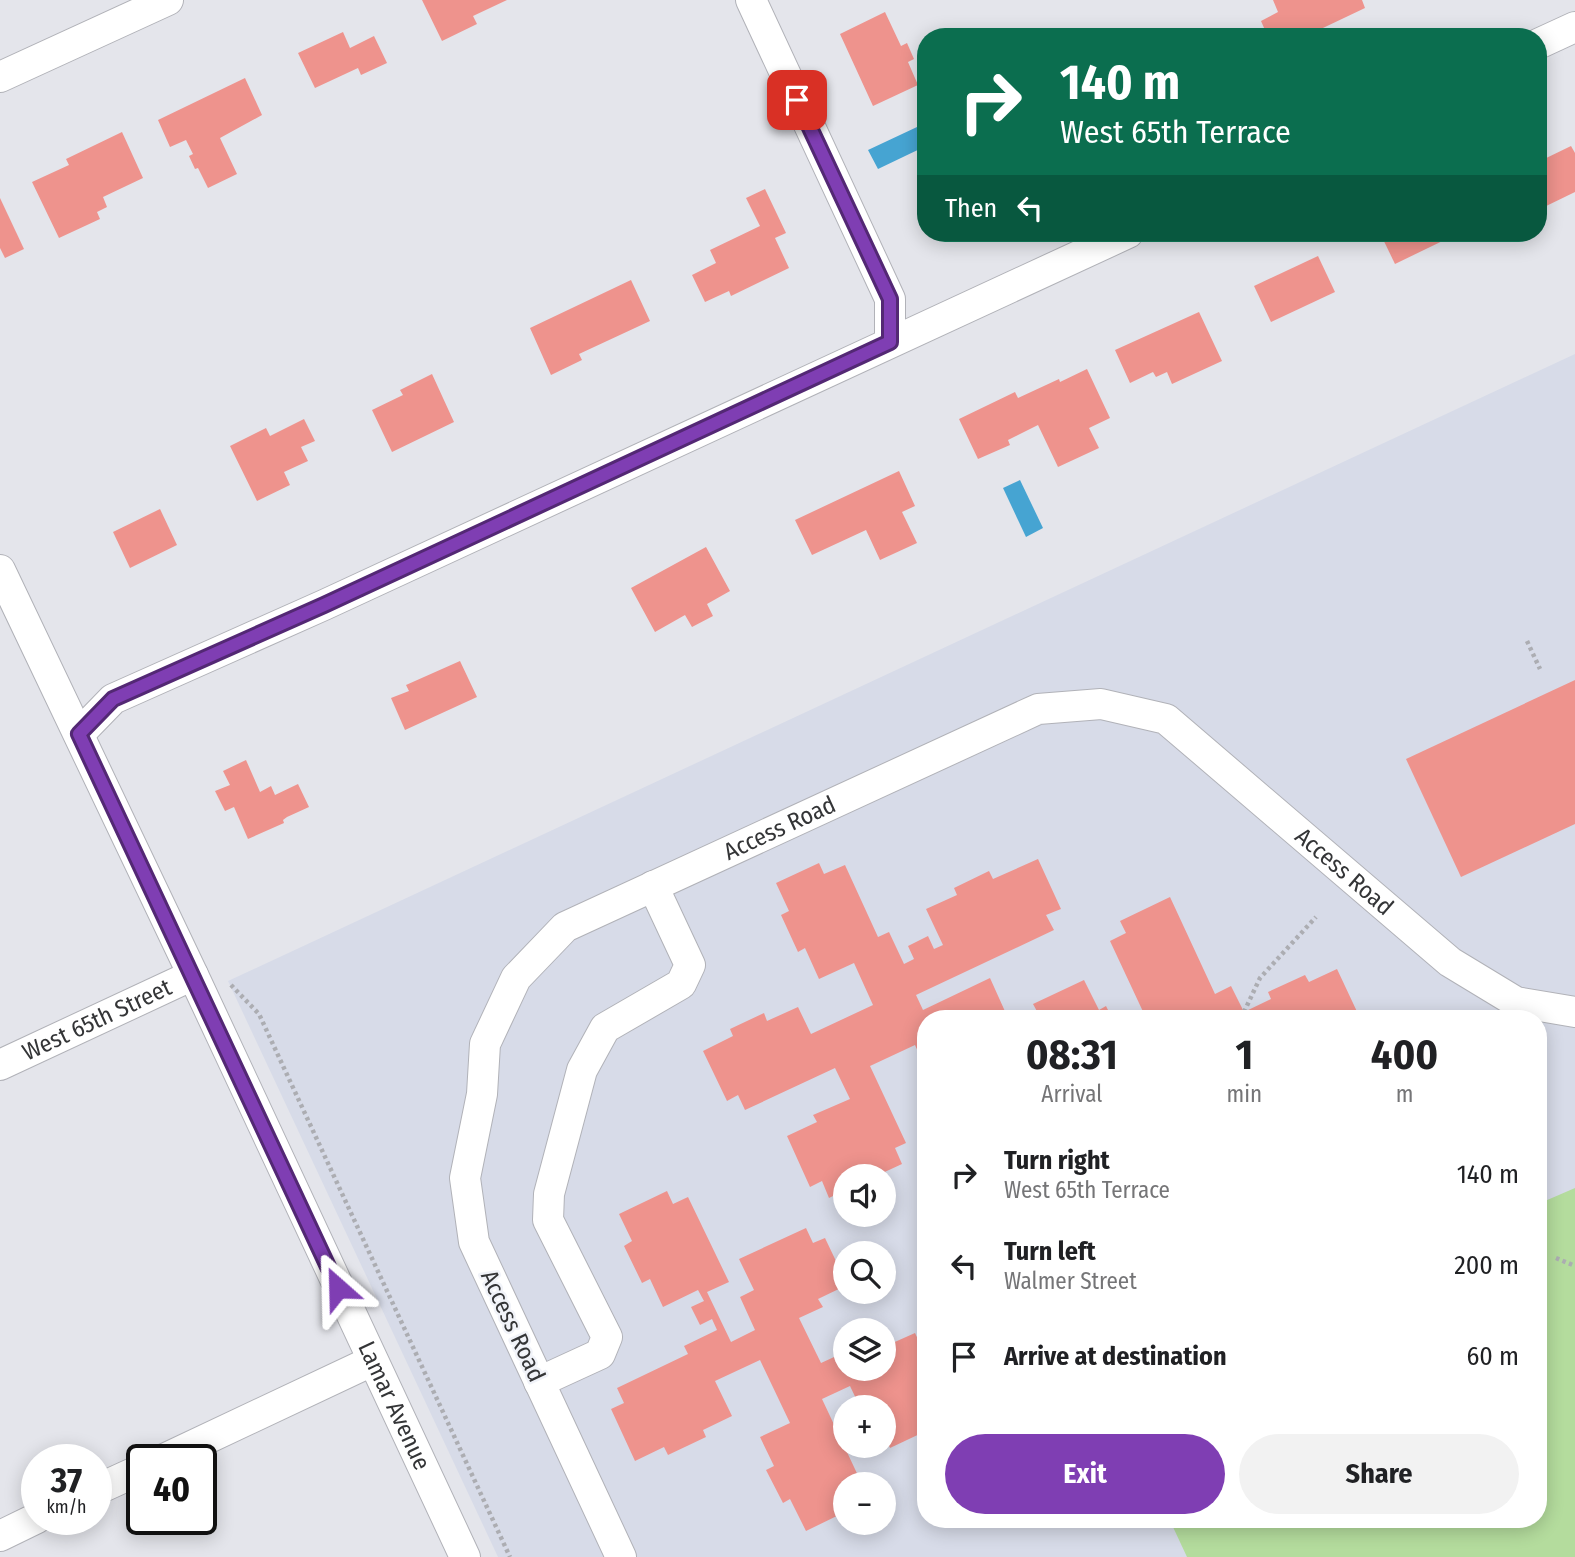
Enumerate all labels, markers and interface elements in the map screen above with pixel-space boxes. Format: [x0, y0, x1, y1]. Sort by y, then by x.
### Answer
text: 140 m [1060, 53, 1180, 112]
icon: right [945, 56, 1036, 147]
pin [767, 70, 827, 130]
icon: arrive [778, 81, 816, 119]
text: West 65th Terrace [1060, 113, 1291, 151]
icon: left [1011, 189, 1049, 227]
text: Then [945, 193, 997, 224]
street label: Access Road [719, 790, 840, 866]
street label: Access Road [1290, 822, 1399, 921]
street label: West 65th Street [18, 973, 176, 1067]
text: 08:31 [1026, 1030, 1118, 1080]
text: 1 [1235, 1030, 1253, 1080]
text: 400 [1371, 1030, 1438, 1080]
text: Arrival [1041, 1080, 1102, 1108]
text: min [1227, 1080, 1262, 1108]
text: m [1396, 1080, 1413, 1108]
text: Turn right [1004, 1145, 1110, 1176]
icon: right [945, 1156, 983, 1194]
text: 140 m [1457, 1159, 1519, 1190]
map controls [833, 1164, 896, 1535]
button: sound [833, 1164, 896, 1227]
text: West 65th Terrace [1004, 1176, 1170, 1204]
text: Turn left [1004, 1236, 1096, 1267]
button: search [833, 1241, 896, 1304]
icon: left [945, 1247, 983, 1285]
text: 200 m [1454, 1250, 1519, 1281]
position arrow [301, 1251, 375, 1325]
street label: Access Road [475, 1266, 551, 1386]
text: Walmer Street [1004, 1267, 1137, 1295]
button: layers [833, 1318, 896, 1381]
street label: Lamar Avenue [352, 1337, 436, 1474]
icon: arrive [945, 1338, 983, 1376]
text: Arrive at destination [1004, 1341, 1227, 1372]
text: 60 m [1466, 1341, 1519, 1372]
button: + [833, 1395, 896, 1458]
button: Exit [945, 1434, 1225, 1514]
button: Share [1239, 1434, 1519, 1514]
speed limit sign: 40 [126, 1444, 217, 1535]
text: 37 [51, 1459, 82, 1501]
button: − [833, 1472, 896, 1535]
text: km/h [46, 1496, 87, 1518]

